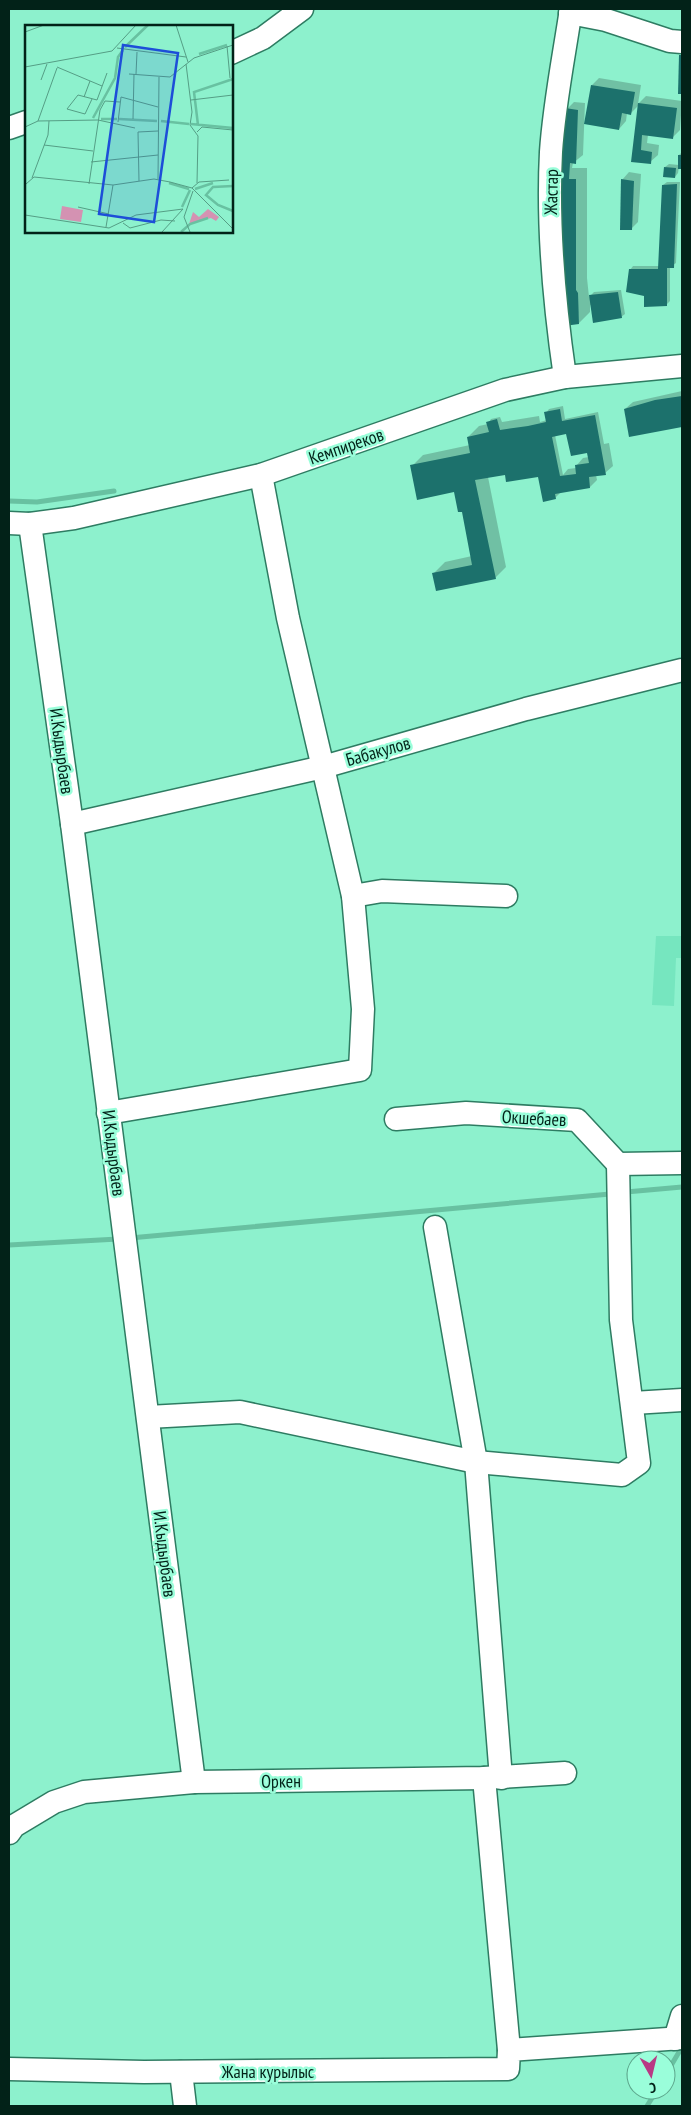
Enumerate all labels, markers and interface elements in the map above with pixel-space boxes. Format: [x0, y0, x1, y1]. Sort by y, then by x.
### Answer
inset map [25, 25, 232, 232]
street label: Жастар [539, 169, 563, 216]
street label: Кемпиреков [306, 422, 386, 470]
street label: И.Кыдырбаев [45, 707, 79, 795]
street label: Бабакулов [343, 731, 413, 771]
street label: Окшебаев [501, 1105, 567, 1131]
street label: И.Кыдырбаев [97, 1109, 131, 1197]
street label: И.Кыдырбаев [148, 1510, 182, 1598]
street label: Оркен [261, 1769, 301, 1793]
north arrow [626, 2050, 676, 2100]
street label: Жана курылыс [221, 2060, 315, 2083]
text: С [648, 2079, 657, 2097]

